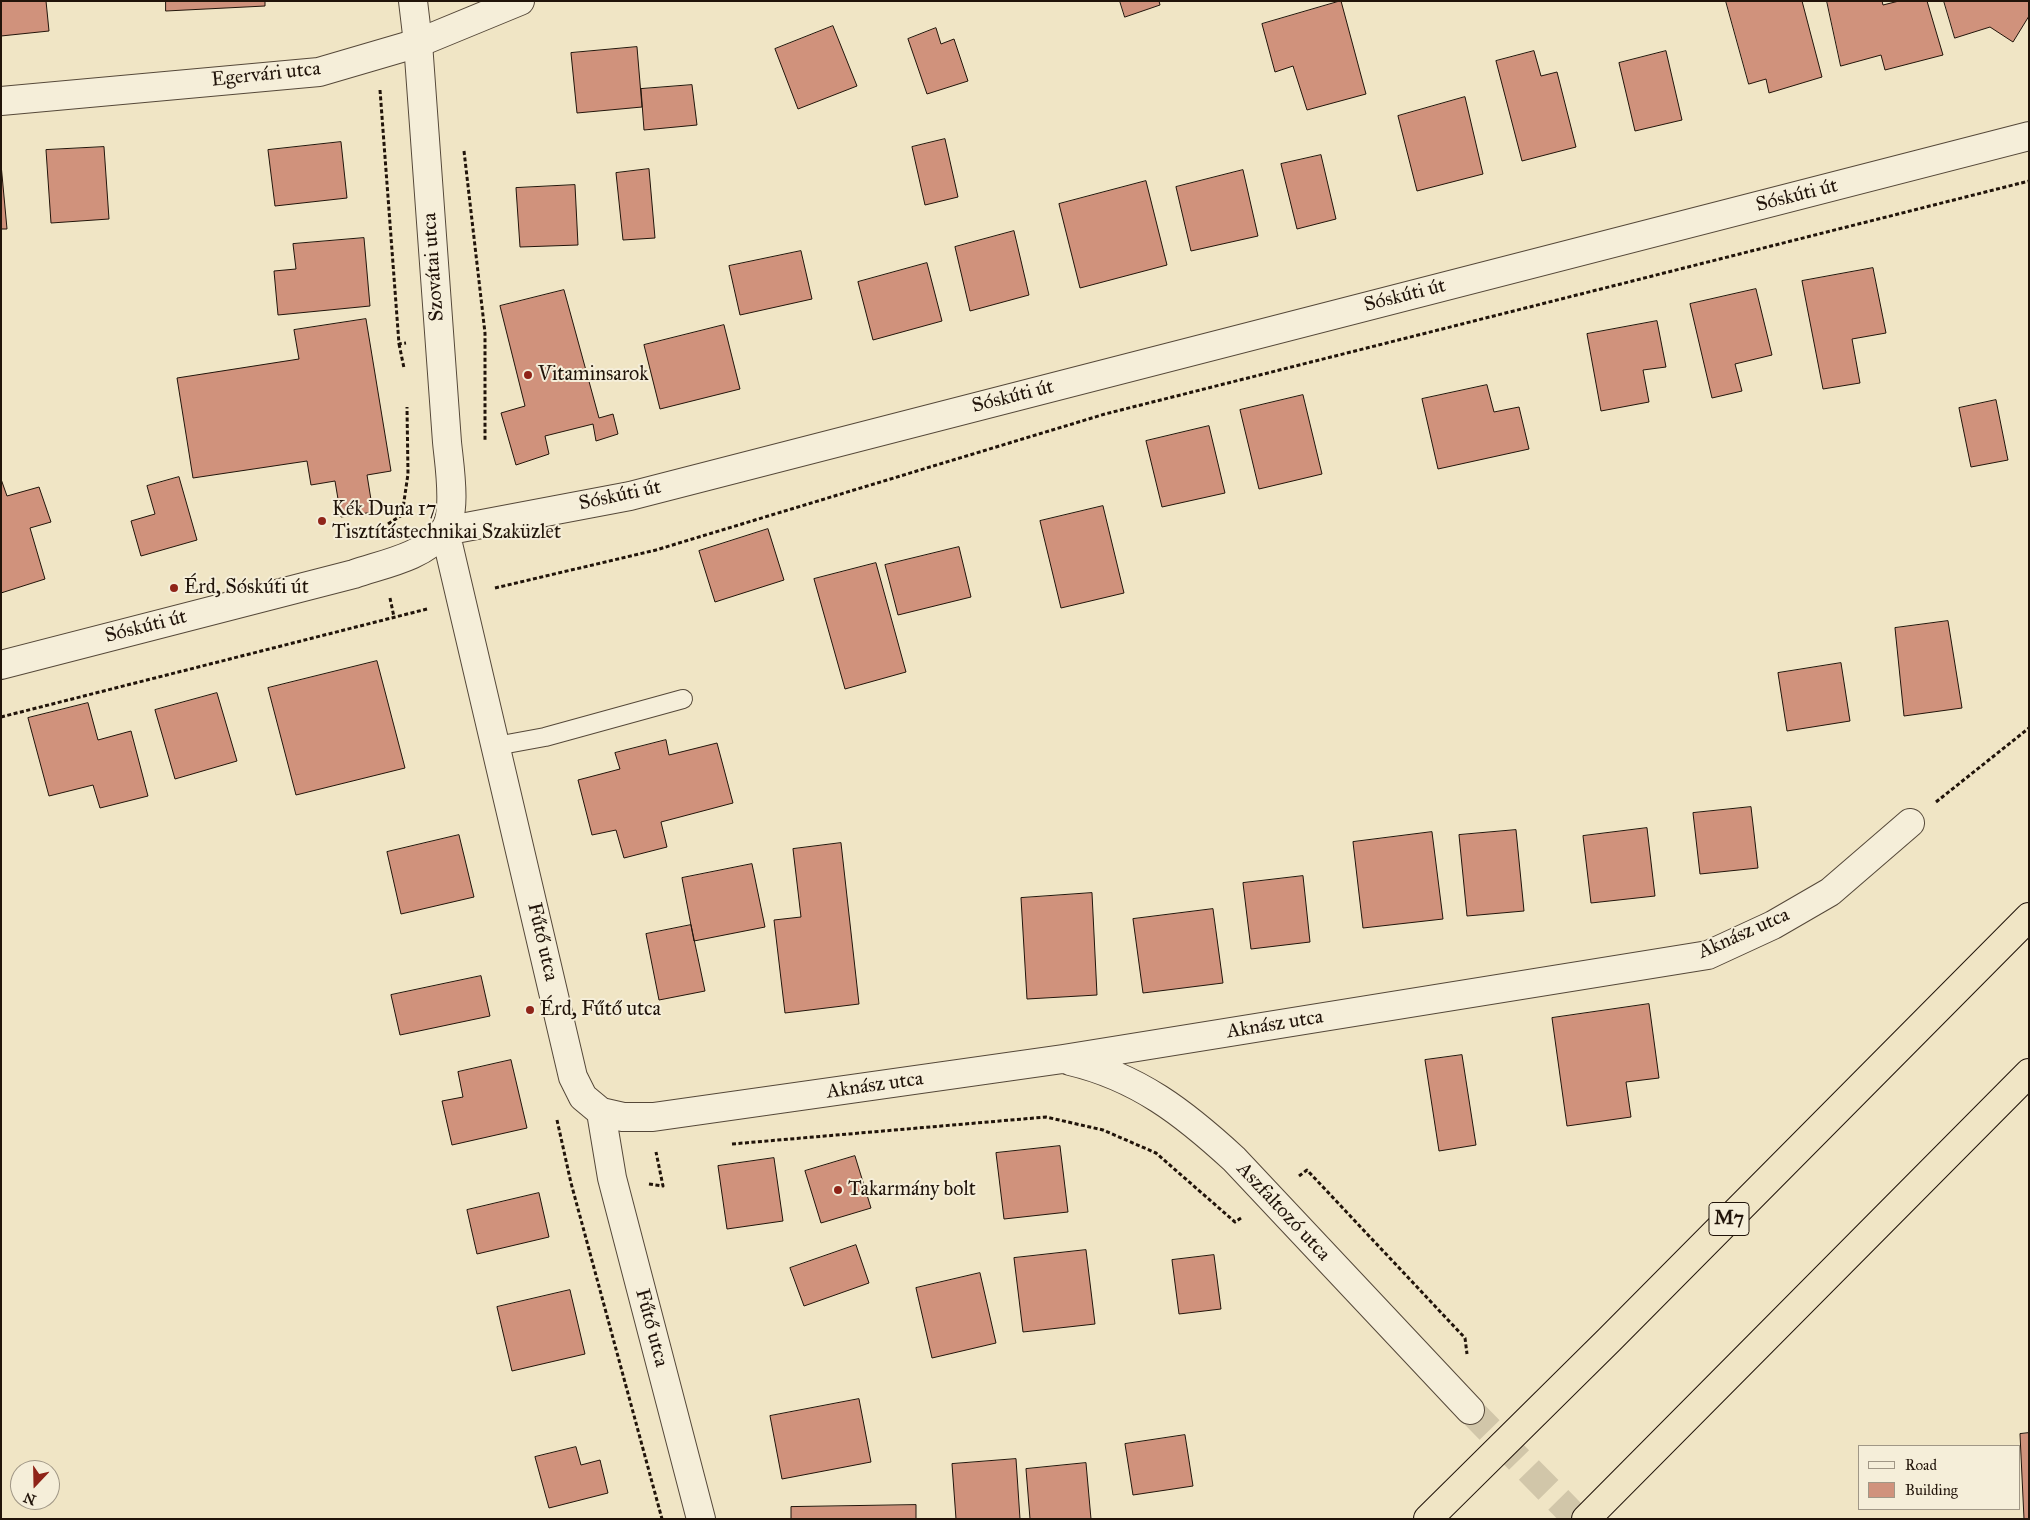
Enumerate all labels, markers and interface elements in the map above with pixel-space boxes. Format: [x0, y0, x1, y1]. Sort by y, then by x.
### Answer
street label: Egervári utca [210, 57, 322, 93]
street label: Sóskúti út [1754, 174, 1840, 218]
street label: Szovátai utca [418, 212, 450, 322]
street label: Sóskúti út [1362, 274, 1448, 318]
place label: Vitaminsarok [538, 363, 648, 387]
marker: Vitaminsarok [522, 369, 534, 381]
street label: Sóskúti út [970, 375, 1056, 419]
street label: Sóskúti út [577, 476, 663, 516]
place label: Kék Duna 17 Tisztítástechnikai Szaküzlet [332, 498, 561, 545]
marker: Kék Duna 17 Tisztítástechnikai Szaküzlet [316, 515, 328, 527]
place label: Érd, Sóskúti út [184, 576, 309, 600]
marker: Érd, Sóskúti út [168, 582, 180, 594]
street label: Sóskúti út [103, 605, 189, 649]
street label: Fűtő utca [521, 900, 563, 984]
street label: Aknász utca [1695, 903, 1793, 965]
place label: Érd, Fűtő utca [540, 998, 661, 1022]
marker: Érd, Fűtő utca [524, 1004, 536, 1016]
street label: Aknász utca [1225, 1006, 1325, 1044]
street label: Aknász utca [825, 1067, 925, 1105]
street label: Aszfaltozó utca [1231, 1158, 1335, 1266]
place label: Takarmány bolt [848, 1178, 976, 1202]
marker: Takarmány bolt [832, 1184, 844, 1196]
road number: M7 [1709, 1202, 1749, 1236]
street label: Fűtő utca [629, 1286, 673, 1370]
legend [1858, 1445, 2020, 1510]
text: Road [1905, 1456, 1937, 1474]
north arrow [10, 1460, 60, 1510]
text: Building [1905, 1481, 1958, 1499]
text: N [21, 1488, 38, 1509]

